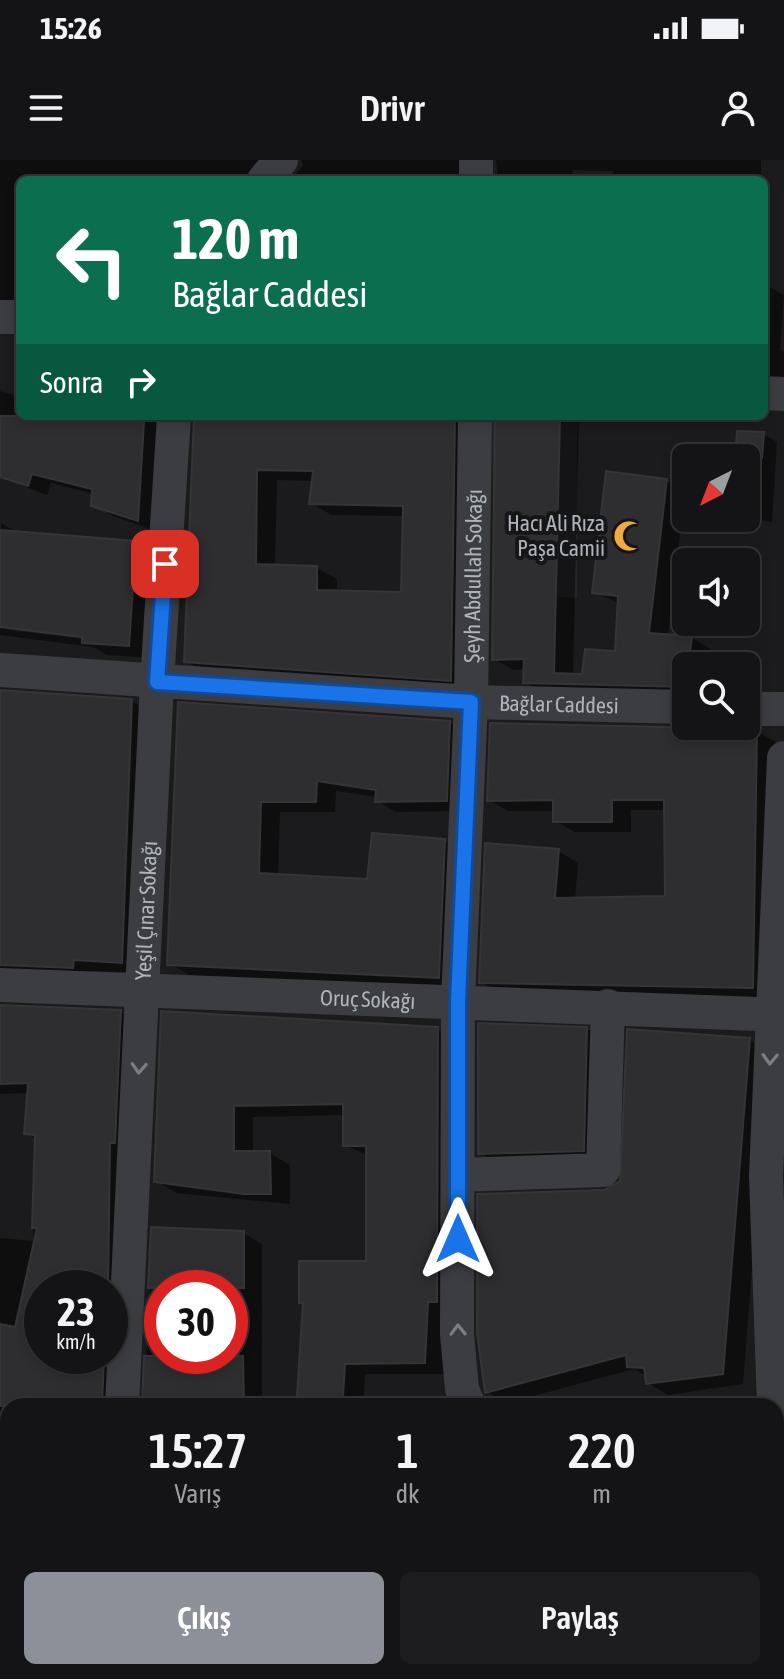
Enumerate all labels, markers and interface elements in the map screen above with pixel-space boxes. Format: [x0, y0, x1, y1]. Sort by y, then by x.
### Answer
text: 15:26 [40, 11, 102, 45]
icon: menu [24, 86, 68, 130]
icon: person [716, 86, 760, 130]
text: Drivr [360, 87, 424, 129]
text: 120 m [172, 207, 299, 271]
icon: left [40, 208, 144, 312]
text: Bağlar Caddesi [172, 273, 368, 315]
icon: right [119, 360, 163, 404]
text: Sonra [40, 365, 103, 399]
north arrow [672, 444, 760, 532]
map controls [672, 444, 760, 740]
street label: Şeyh Abdullah Sokağı [459, 489, 487, 663]
place label: Hacı Ali Rıza Paşa Camii [507, 510, 605, 561]
mosque icon: Hacı Ali Rıza Paşa Camii [612, 519, 646, 553]
pin [131, 530, 199, 598]
icon: arrive [143, 542, 187, 586]
button: sound [672, 548, 760, 636]
button: search [672, 652, 760, 740]
street label: Bağlar Caddesi [499, 690, 619, 718]
street label: Yeşil Çınar Sokağı [130, 840, 162, 981]
street label: Oruç Sokağı [320, 984, 416, 1014]
one-way arrow [761, 1053, 778, 1066]
one-way arrow [131, 1062, 148, 1075]
position arrow [416, 1197, 500, 1281]
speed limit sign: 30 [144, 1270, 248, 1374]
text: 23 [57, 1289, 95, 1334]
one-way arrow [449, 1323, 466, 1336]
text: km/h [56, 1330, 96, 1353]
text: 15:27 [148, 1423, 247, 1478]
text: 1 [396, 1423, 419, 1478]
text: 220 [568, 1423, 636, 1478]
text: Varış [174, 1479, 221, 1509]
text: dk [396, 1479, 419, 1509]
text: m [592, 1479, 611, 1509]
button: Çıkış [24, 1572, 384, 1664]
button: Paylaş [400, 1572, 760, 1664]

